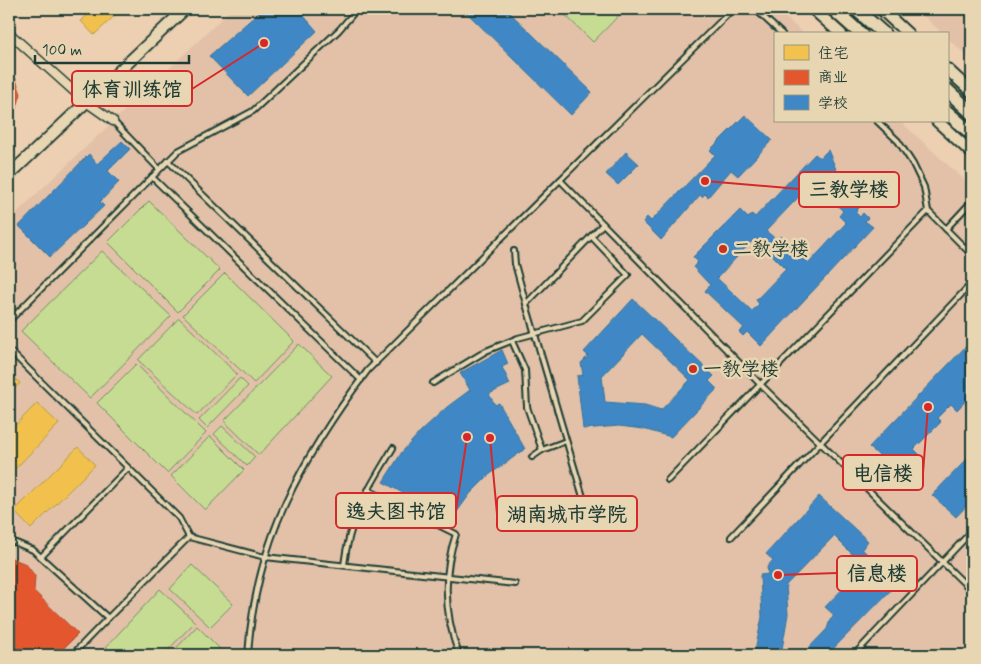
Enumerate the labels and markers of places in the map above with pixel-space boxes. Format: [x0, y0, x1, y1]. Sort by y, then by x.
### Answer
callout: 体育训练馆 [72, 71, 192, 106]
callout: 三教学楼 [799, 172, 899, 207]
place label: 二教学楼 [733, 237, 809, 262]
marker: 二教学楼 [717, 243, 729, 255]
place label: 一教学楼 [703, 357, 779, 382]
marker: 一教学楼 [687, 363, 699, 375]
callout: 电信楼 [843, 455, 923, 490]
callout: 逸夫图书馆 [336, 493, 456, 528]
callout: 湖南城市学院 [497, 496, 637, 531]
callout: 信息楼 [837, 556, 917, 591]

